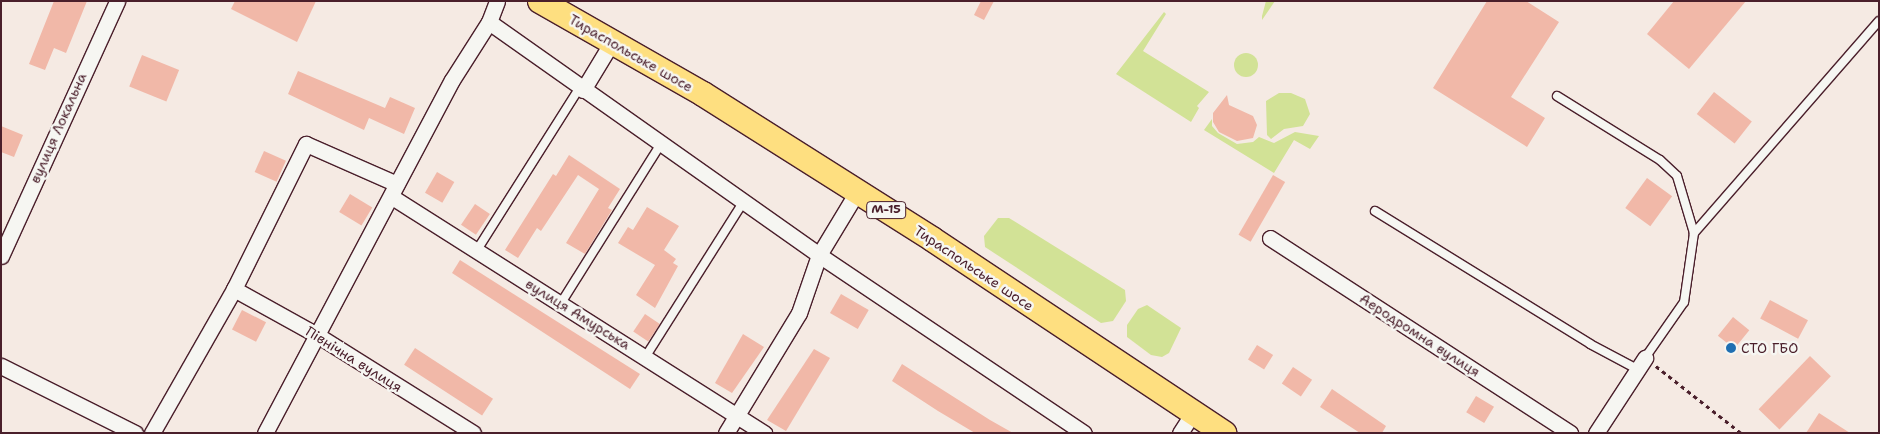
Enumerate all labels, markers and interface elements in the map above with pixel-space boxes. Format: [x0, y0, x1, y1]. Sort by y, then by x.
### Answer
street label: Тираспольське шосе [566, 11, 696, 95]
street label: вулиця Локальна [26, 70, 90, 186]
road number: М-15 [866, 200, 906, 220]
street label: Тираспольське шосе [911, 222, 1037, 314]
street label: вулиця Амурська [523, 275, 633, 353]
street label: Аеродромна вулиця [1357, 290, 1483, 380]
street label: Північна вулиця [303, 323, 405, 395]
place label: СТО ГБО [1741, 340, 1798, 356]
marker: СТО ГБО [1725, 342, 1737, 354]

